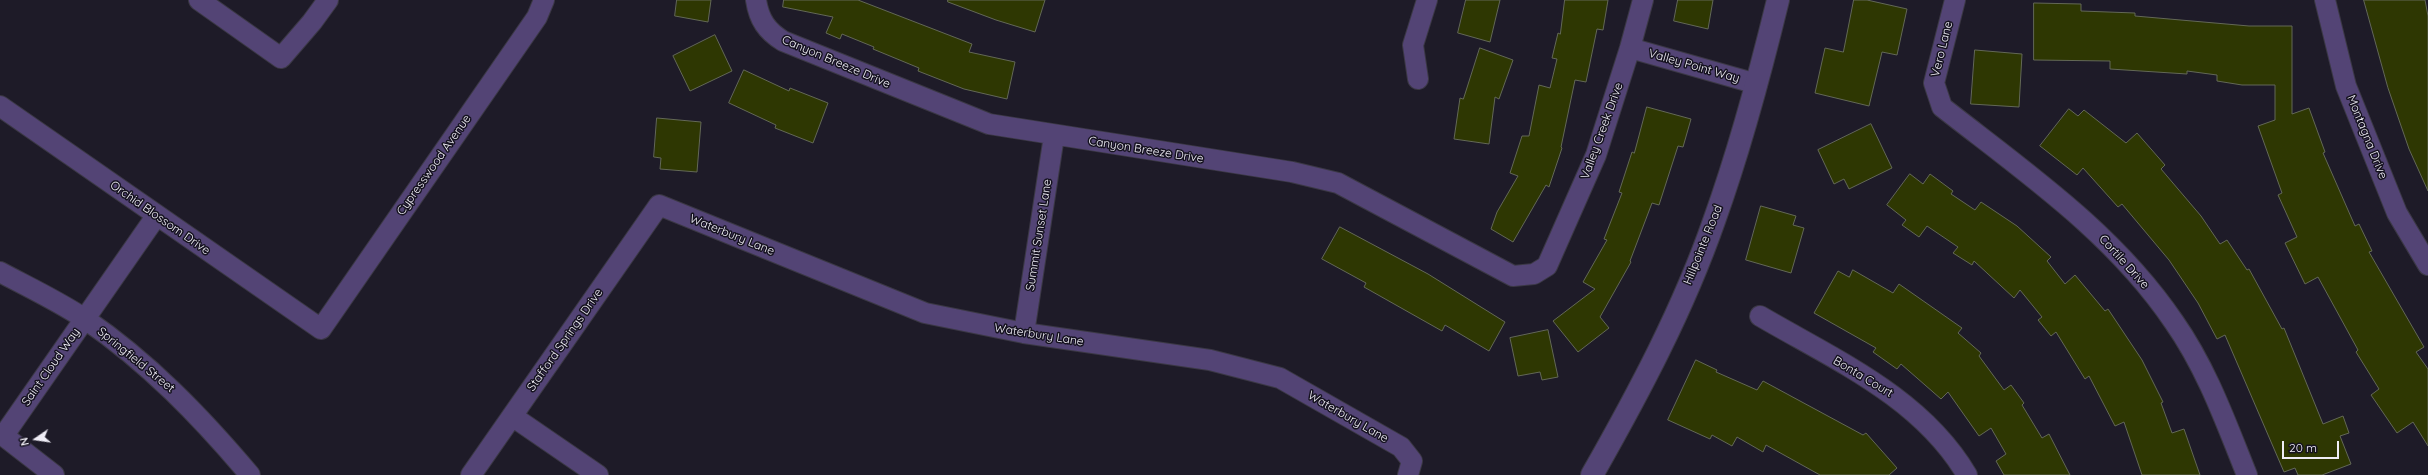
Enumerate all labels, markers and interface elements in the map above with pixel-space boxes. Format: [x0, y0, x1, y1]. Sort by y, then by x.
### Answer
street label: Vero Lane [1928, 20, 1956, 78]
street label: Canyon Breeze Drive [780, 33, 892, 91]
street label: Valley Point Way [1647, 46, 1741, 86]
street label: Valley Creek Drive [1578, 81, 1626, 181]
street label: Montagna Drive [2344, 93, 2390, 181]
street label: Cypresswood Avenue [394, 112, 474, 218]
street label: Canyon Breeze Drive [1087, 134, 1205, 166]
street label: Orchid Blossom Drive [107, 178, 213, 258]
street label: Summit Sunset Lane [1023, 178, 1055, 292]
street label: Hillpointe Road [1680, 203, 1726, 287]
street label: Waterbury Lane [687, 211, 777, 259]
street label: Cortile Drive [2096, 232, 2152, 292]
street label: Stafford Springs Drive [524, 286, 606, 394]
street label: Waterbury Lane [993, 321, 1085, 349]
street label: Springfield Street [94, 324, 178, 396]
street label: Saint Cloud Way [19, 325, 83, 409]
street label: Bonta Court [1830, 354, 1896, 400]
street label: Waterbury Lane [1305, 388, 1391, 446]
north arrow [16, 419, 56, 459]
scale bar [2284, 433, 2341, 459]
text: N [17, 436, 32, 447]
text: 20 m [2289, 440, 2317, 455]

